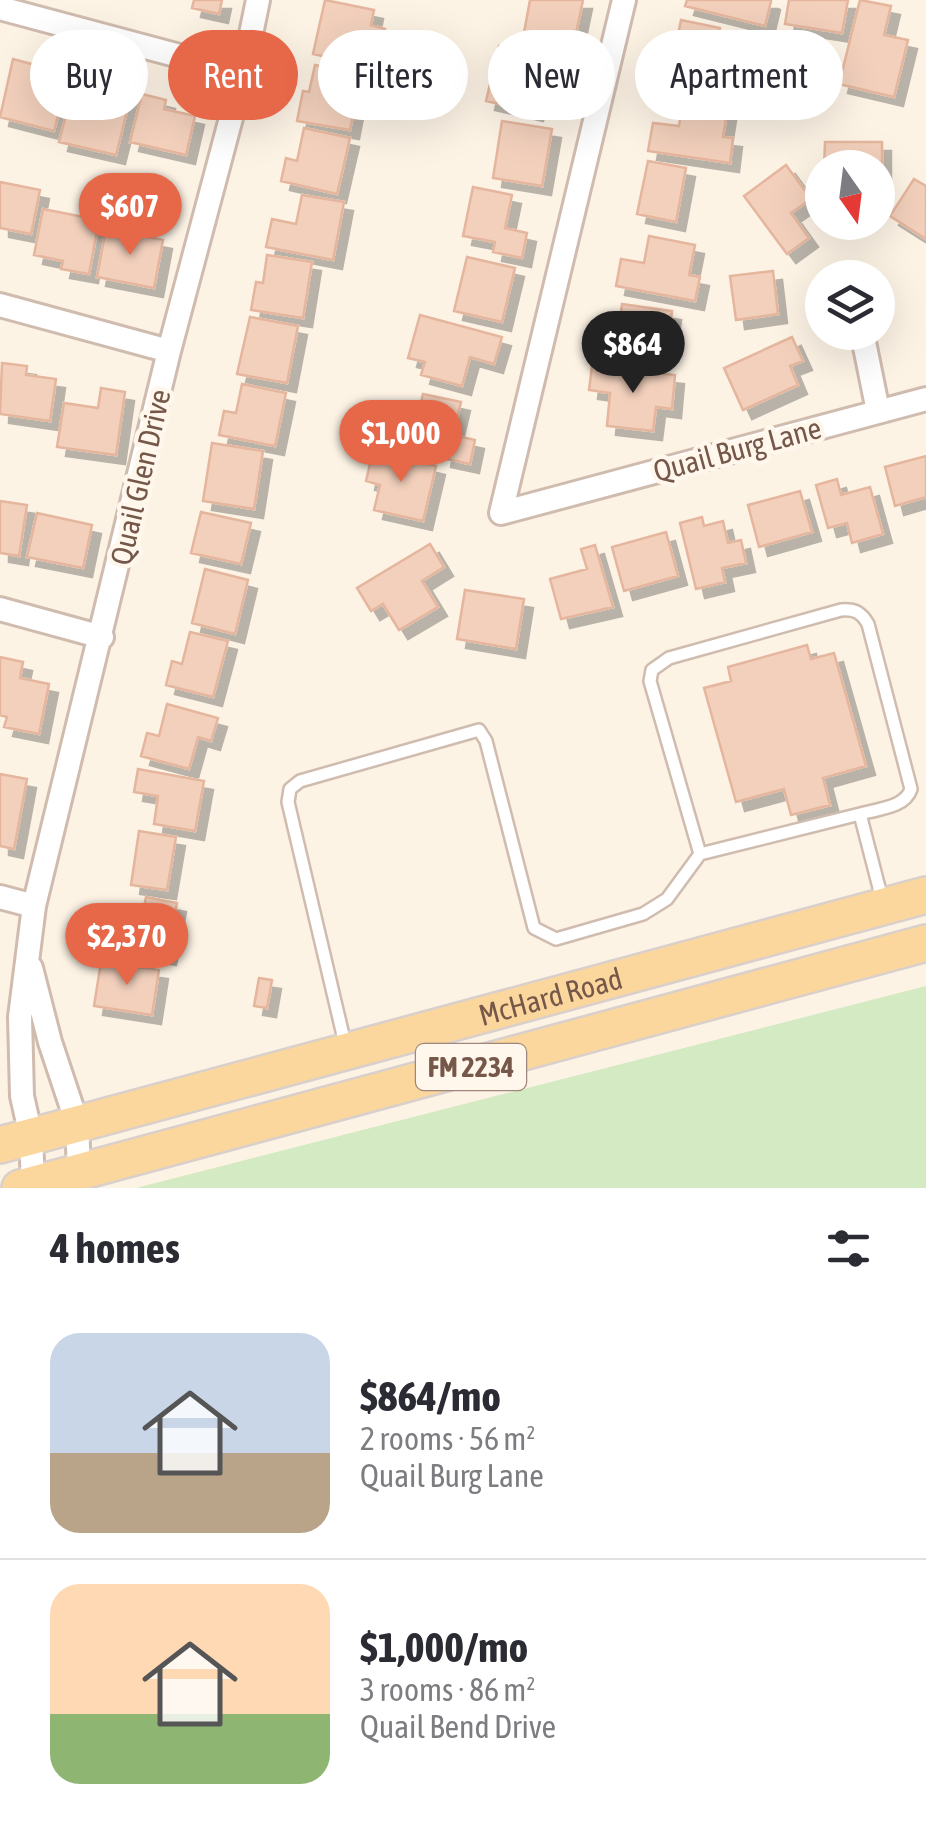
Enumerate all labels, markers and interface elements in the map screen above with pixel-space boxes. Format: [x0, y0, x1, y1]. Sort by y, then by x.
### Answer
chip: Buy [30, 30, 148, 120]
chip: Rent [168, 30, 298, 120]
chip: Filters [318, 30, 468, 120]
chip: New [488, 30, 615, 120]
chip: Apartment [635, 30, 843, 120]
north arrow [805, 150, 895, 240]
map controls [805, 150, 895, 350]
pin: $607 [71, 173, 189, 258]
text: $607 [101, 187, 159, 224]
button: layers [805, 260, 895, 350]
pin: $864 [574, 311, 692, 396]
text: $864 [604, 325, 662, 362]
street label: Quail Glen Drive [103, 386, 177, 568]
pin: $1,000 [320, 400, 482, 485]
street label: Quail Burg Lane [649, 410, 825, 488]
text: $1,000 [361, 414, 441, 451]
pin: $2,370 [46, 903, 208, 988]
text: $2,370 [87, 917, 167, 954]
street label: McHard Road [475, 961, 626, 1032]
road number: FM 2234 [416, 1044, 526, 1090]
icon: filters [821, 1221, 876, 1276]
text: 4 homes [50, 1224, 180, 1272]
text: $864/mo [360, 1372, 501, 1420]
icon: home [130, 1373, 250, 1493]
text: 2 rooms · 56 m² [360, 1420, 535, 1457]
text: Quail Burg Lane [360, 1457, 544, 1494]
text: $1,000/mo [360, 1623, 528, 1671]
icon: home [130, 1624, 250, 1744]
text: 3 rooms · 86 m² [360, 1671, 535, 1708]
text: Quail Bend Drive [360, 1708, 556, 1745]

